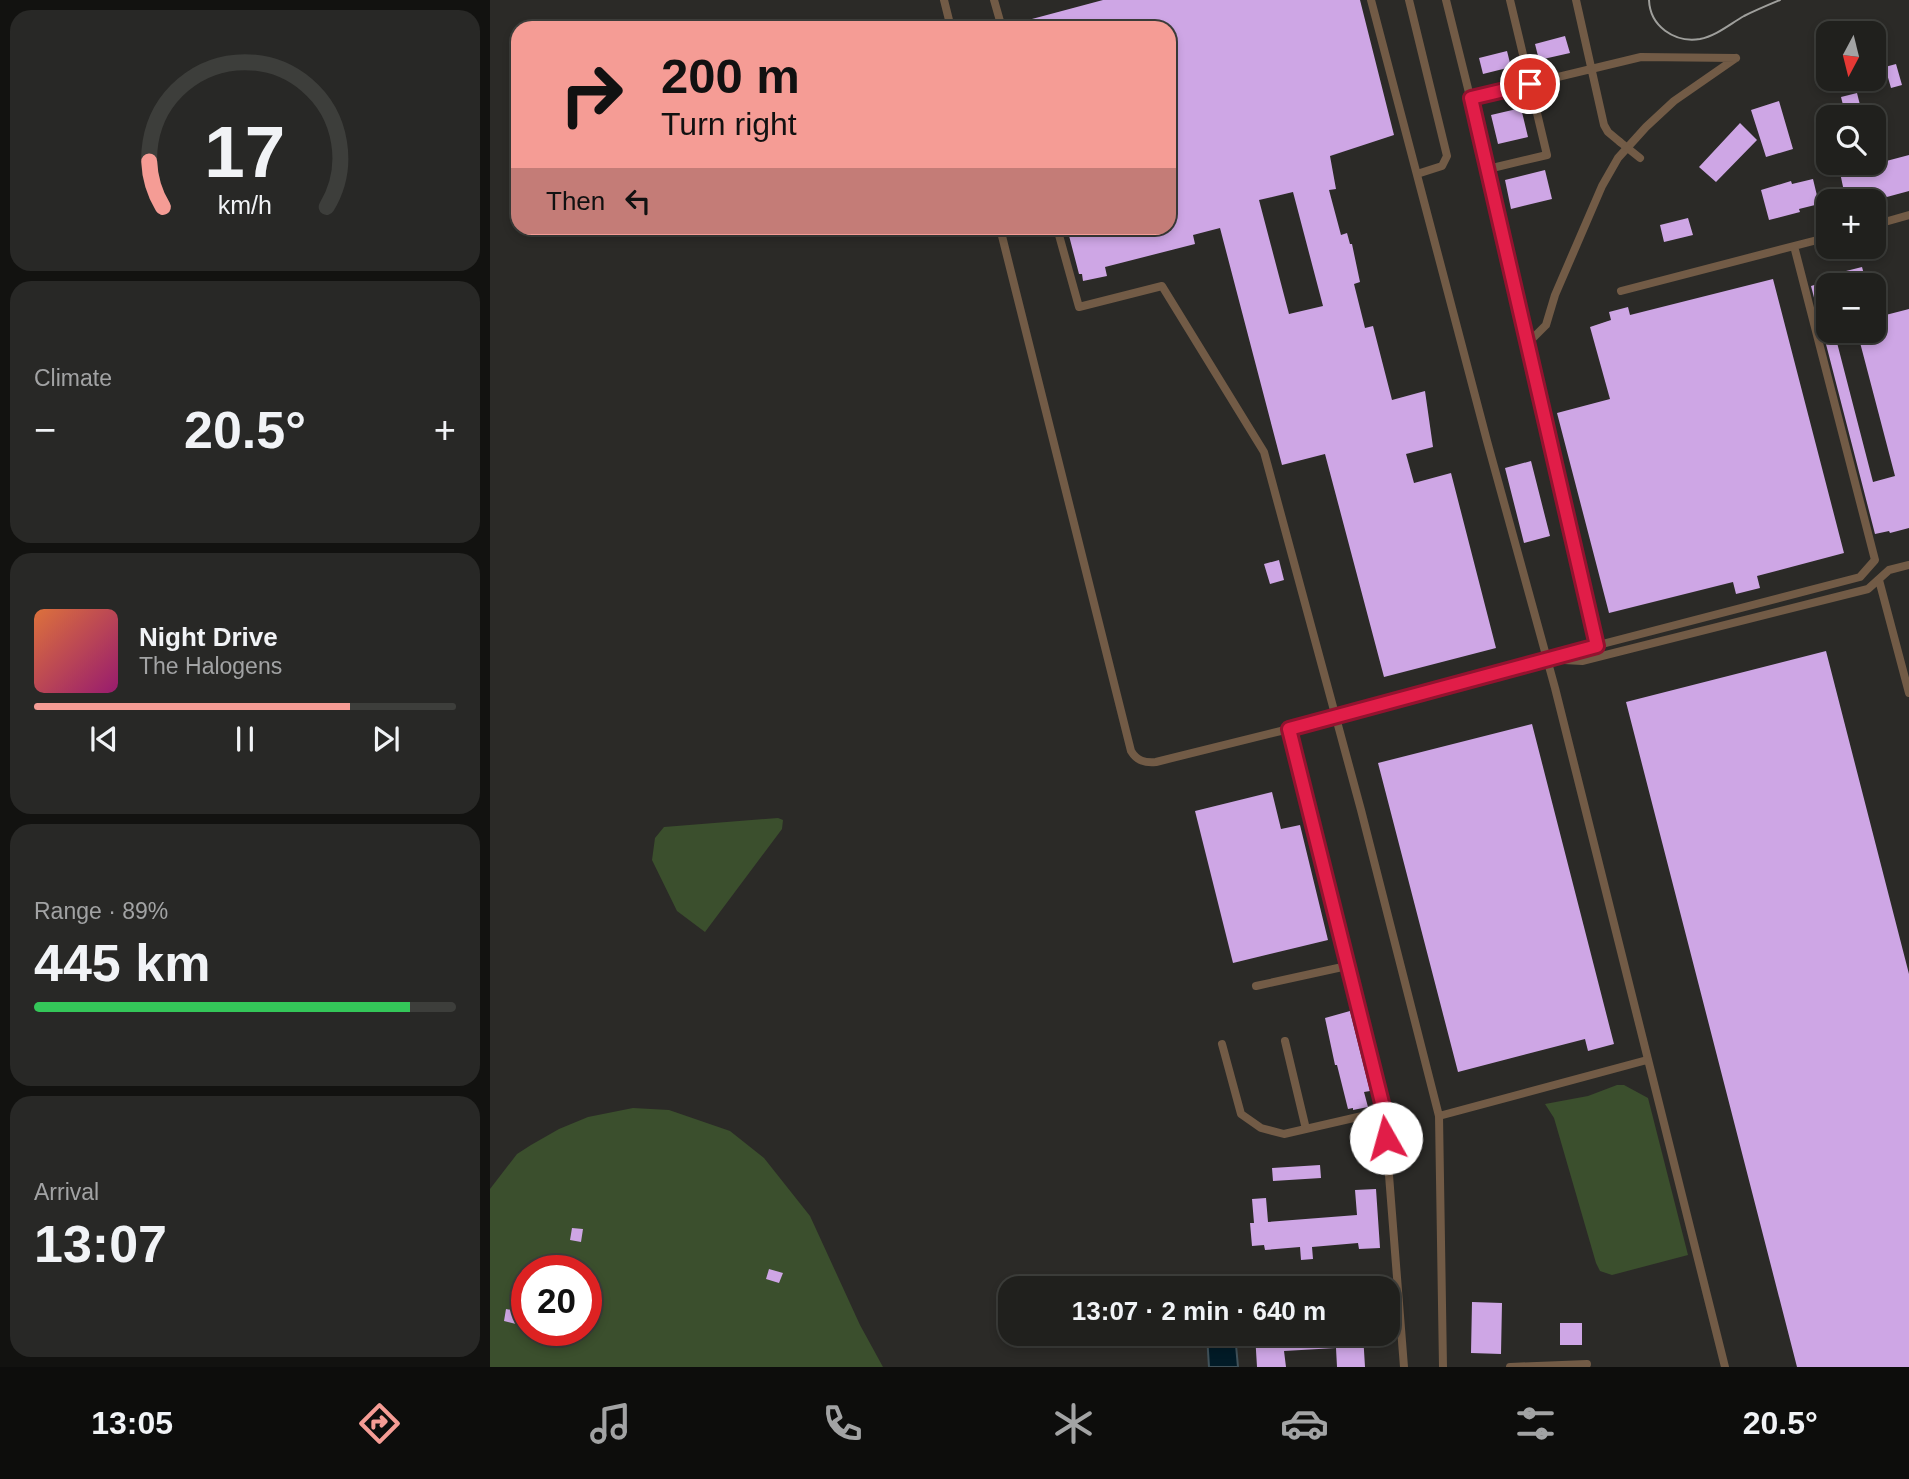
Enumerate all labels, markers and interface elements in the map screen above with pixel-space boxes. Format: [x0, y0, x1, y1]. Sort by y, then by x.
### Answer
north arrow [1816, 21, 1886, 91]
map controls [1816, 21, 1886, 343]
icon: right [546, 49, 637, 140]
text: 200 m [661, 49, 800, 103]
pin [1500, 54, 1560, 114]
icon: arrive [1511, 65, 1549, 103]
button: search [1816, 105, 1886, 175]
text: Turn right [661, 106, 797, 142]
text: 17 [205, 111, 285, 192]
icon: left [619, 182, 657, 220]
text: Then [546, 186, 605, 216]
button: + [1816, 189, 1886, 259]
text: km/h [218, 191, 272, 219]
button: − [1816, 273, 1886, 343]
text: Climate [34, 365, 112, 391]
text: 20.5° [184, 401, 306, 459]
text: − [34, 409, 56, 451]
text: + [434, 409, 456, 451]
text: Night Drive [139, 622, 278, 652]
text: The Halogens [139, 653, 282, 679]
icon: previous [85, 720, 123, 758]
icon: pause [226, 720, 264, 758]
icon: next [367, 720, 405, 758]
text: Range · 89% [34, 898, 168, 924]
text: 445 km [34, 934, 210, 992]
position arrow [1349, 1101, 1423, 1175]
text: Arrival [34, 1179, 99, 1205]
text: 13:07 [34, 1215, 167, 1273]
speed limit sign: 20 [511, 1255, 602, 1346]
text: 13:07 · 2 min · 640 m [1072, 1296, 1326, 1326]
icon: directions [355, 1399, 404, 1448]
icon: music [586, 1399, 635, 1448]
icon: phone [818, 1399, 867, 1448]
icon: climate [1049, 1399, 1098, 1448]
icon: car [1280, 1399, 1329, 1448]
icon: filters [1511, 1399, 1560, 1448]
text: 13:05 [91, 1405, 173, 1441]
text: 20.5° [1743, 1405, 1818, 1441]

